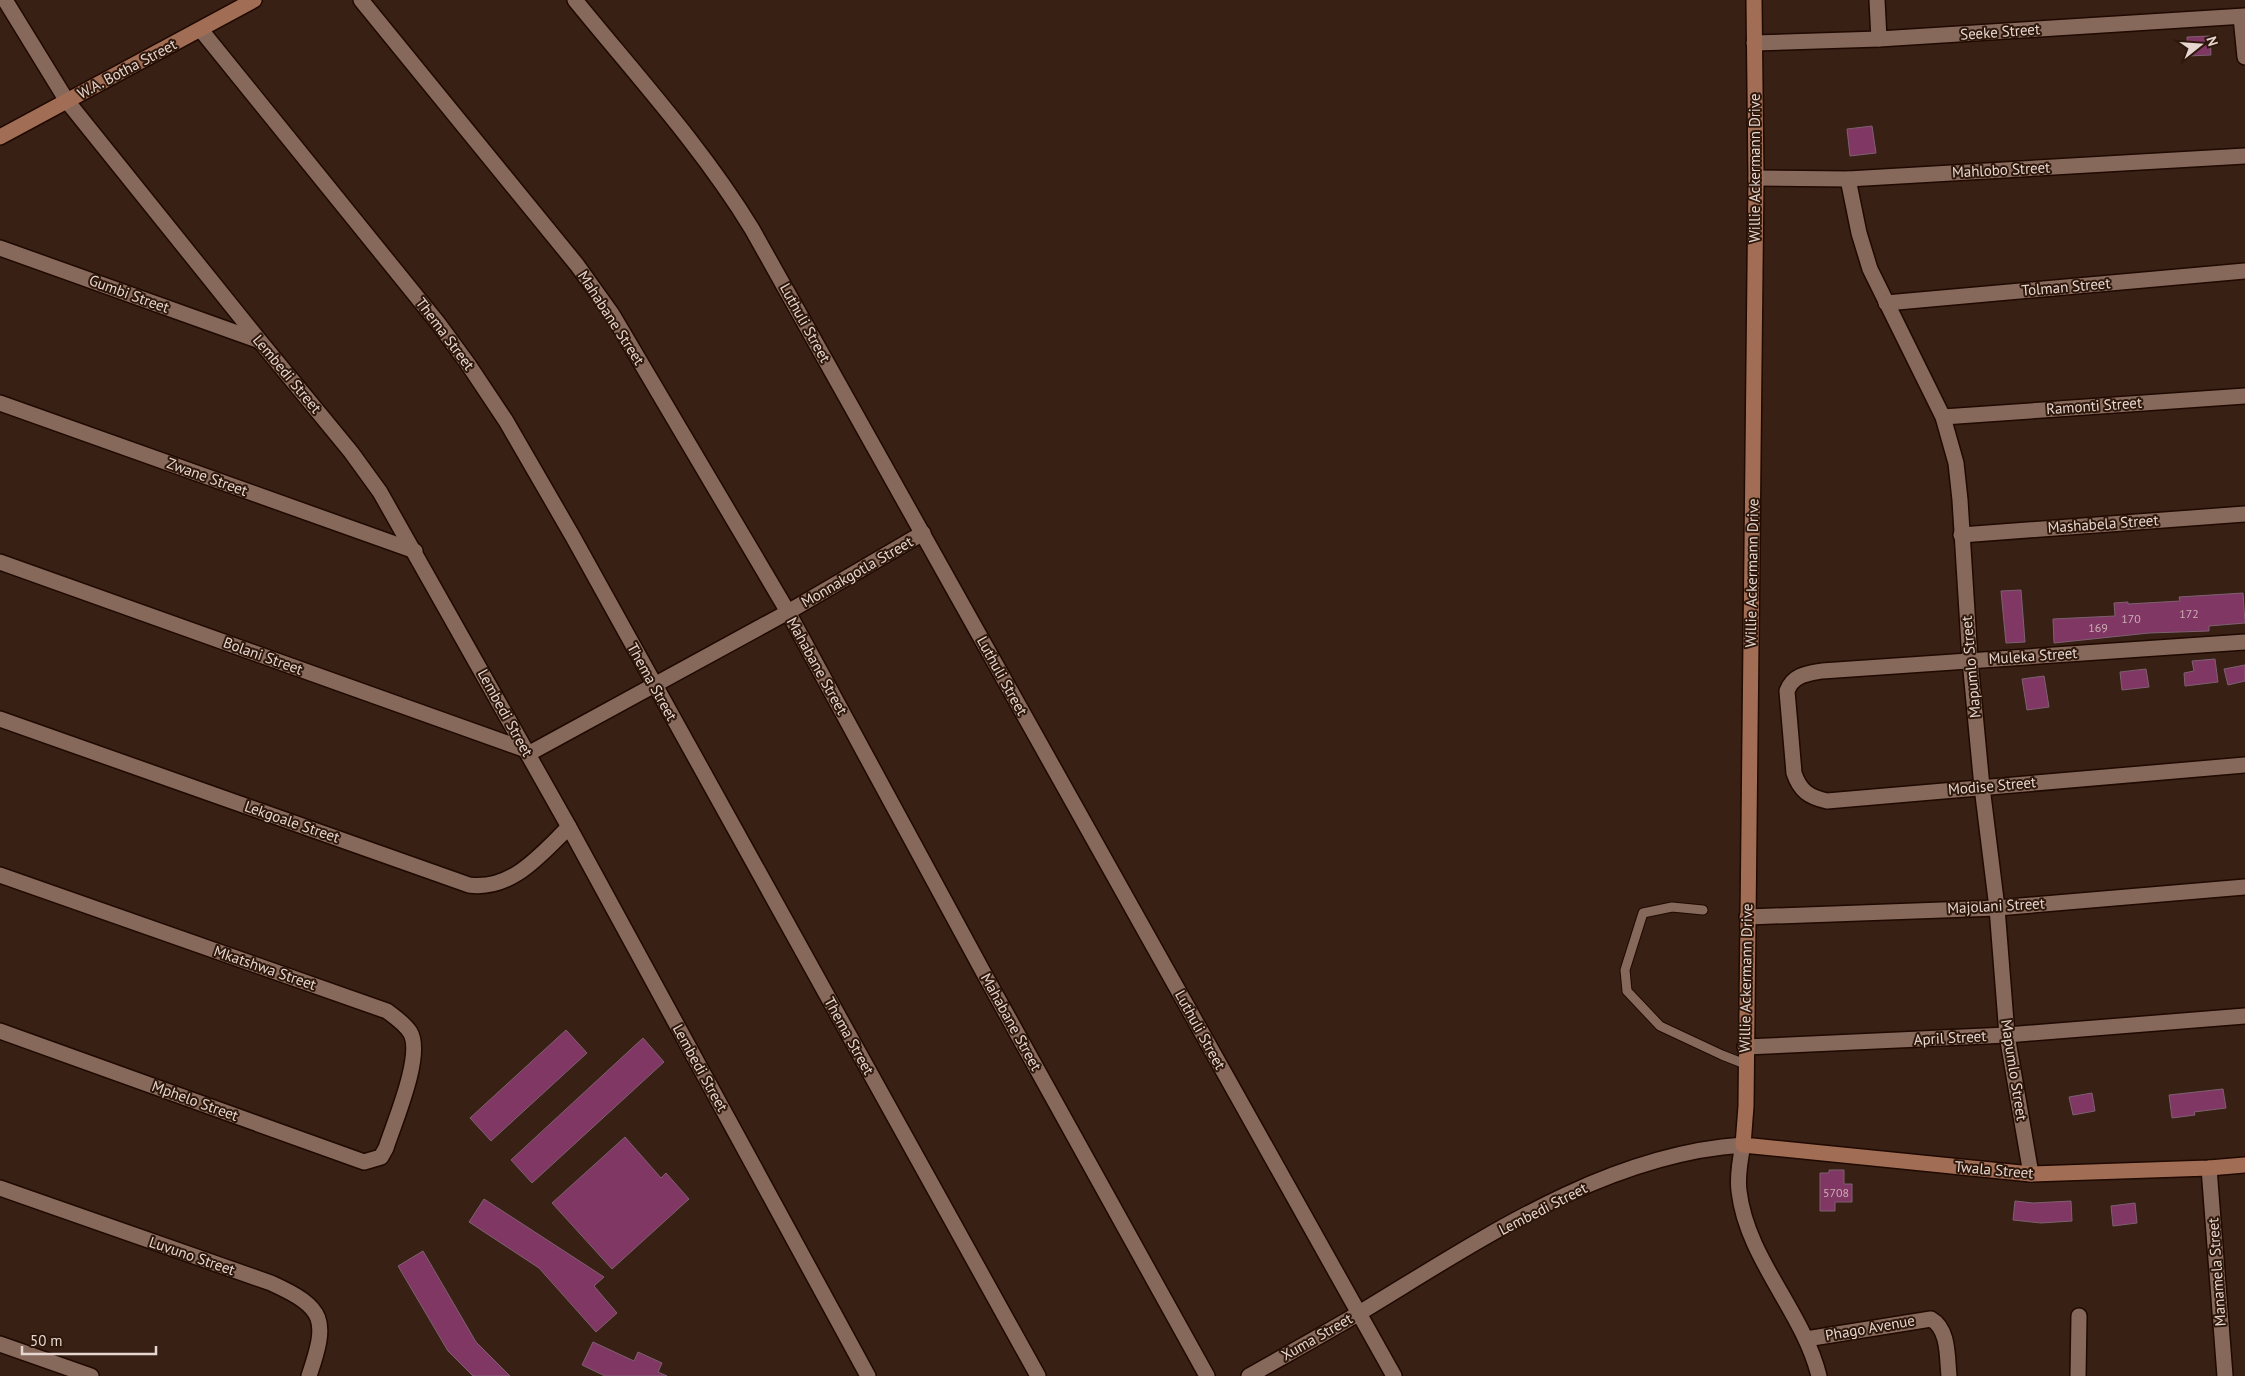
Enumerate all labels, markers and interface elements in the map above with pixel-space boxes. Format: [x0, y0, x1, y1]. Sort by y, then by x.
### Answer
street label: Seeke Street [1959, 19, 2041, 44]
north arrow [2175, 20, 2225, 70]
street label: W.A. Botha Street [74, 34, 180, 103]
text: N [2202, 34, 2222, 48]
street label: Willie Ackermann Drive [1745, 93, 1764, 243]
street label: Mahlobo Street [1951, 157, 2051, 182]
street label: Mahabane Street [574, 267, 649, 368]
street label: Gumbi Street [87, 270, 172, 317]
street label: Tolman Street [2021, 273, 2111, 300]
street label: Luthuli Street [776, 280, 835, 366]
street label: Thema Street [412, 294, 479, 374]
street label: Lembedi Street [249, 330, 326, 417]
street label: Ramonti Street [2045, 393, 2143, 418]
street label: Zwane Street [164, 453, 250, 500]
street label: Willie Ackermann Drive [1741, 498, 1762, 648]
street label: Mashabela Street [2047, 510, 2159, 537]
street label: Monnakgotla Street [797, 532, 916, 611]
house number: 172 [2179, 606, 2199, 621]
house number: 170 [2121, 611, 2141, 626]
street label: Mahabane Street [783, 614, 852, 718]
street label: Mapumlo Street [1957, 615, 1984, 719]
house number: 169 [2088, 620, 2108, 635]
street label: Bolani Street [221, 632, 305, 679]
street label: Luthuli Street [973, 633, 1032, 719]
street label: Thema Street [623, 640, 682, 724]
street label: Muleka Street [1988, 643, 2078, 668]
street label: Lembedi Street [474, 666, 537, 760]
street label: Modise Street [1947, 772, 2037, 799]
street label: Lekgoale Street [242, 796, 342, 847]
street label: Majolani Street [1947, 893, 2045, 918]
street label: Willie Ackermann Drive [1735, 903, 1756, 1053]
street label: Mkatshwa Street [212, 941, 319, 994]
street label: Mahabane Street [977, 970, 1046, 1074]
street label: Luthuli Street [1171, 987, 1230, 1073]
street label: Thema Street [820, 994, 879, 1078]
street label: Mapumlo Street [1997, 1018, 2032, 1122]
street label: Lembedi Street [669, 1021, 732, 1115]
street label: April Street [1913, 1026, 1987, 1049]
street label: Mphelo Street [149, 1076, 241, 1125]
street label: Twala Street [1954, 1157, 2034, 1182]
street label: Lembedi Street [1495, 1178, 1590, 1239]
house number: 5708 [1823, 1185, 1849, 1200]
street label: Manamela Street [2203, 1217, 2230, 1327]
street label: Luvuno Street [147, 1232, 238, 1279]
street label: Xuma Street [1278, 1309, 1356, 1365]
street label: Phago Avenue [1824, 1310, 1916, 1345]
scale bar [22, 1324, 156, 1356]
text: 50 m [30, 1331, 63, 1350]

